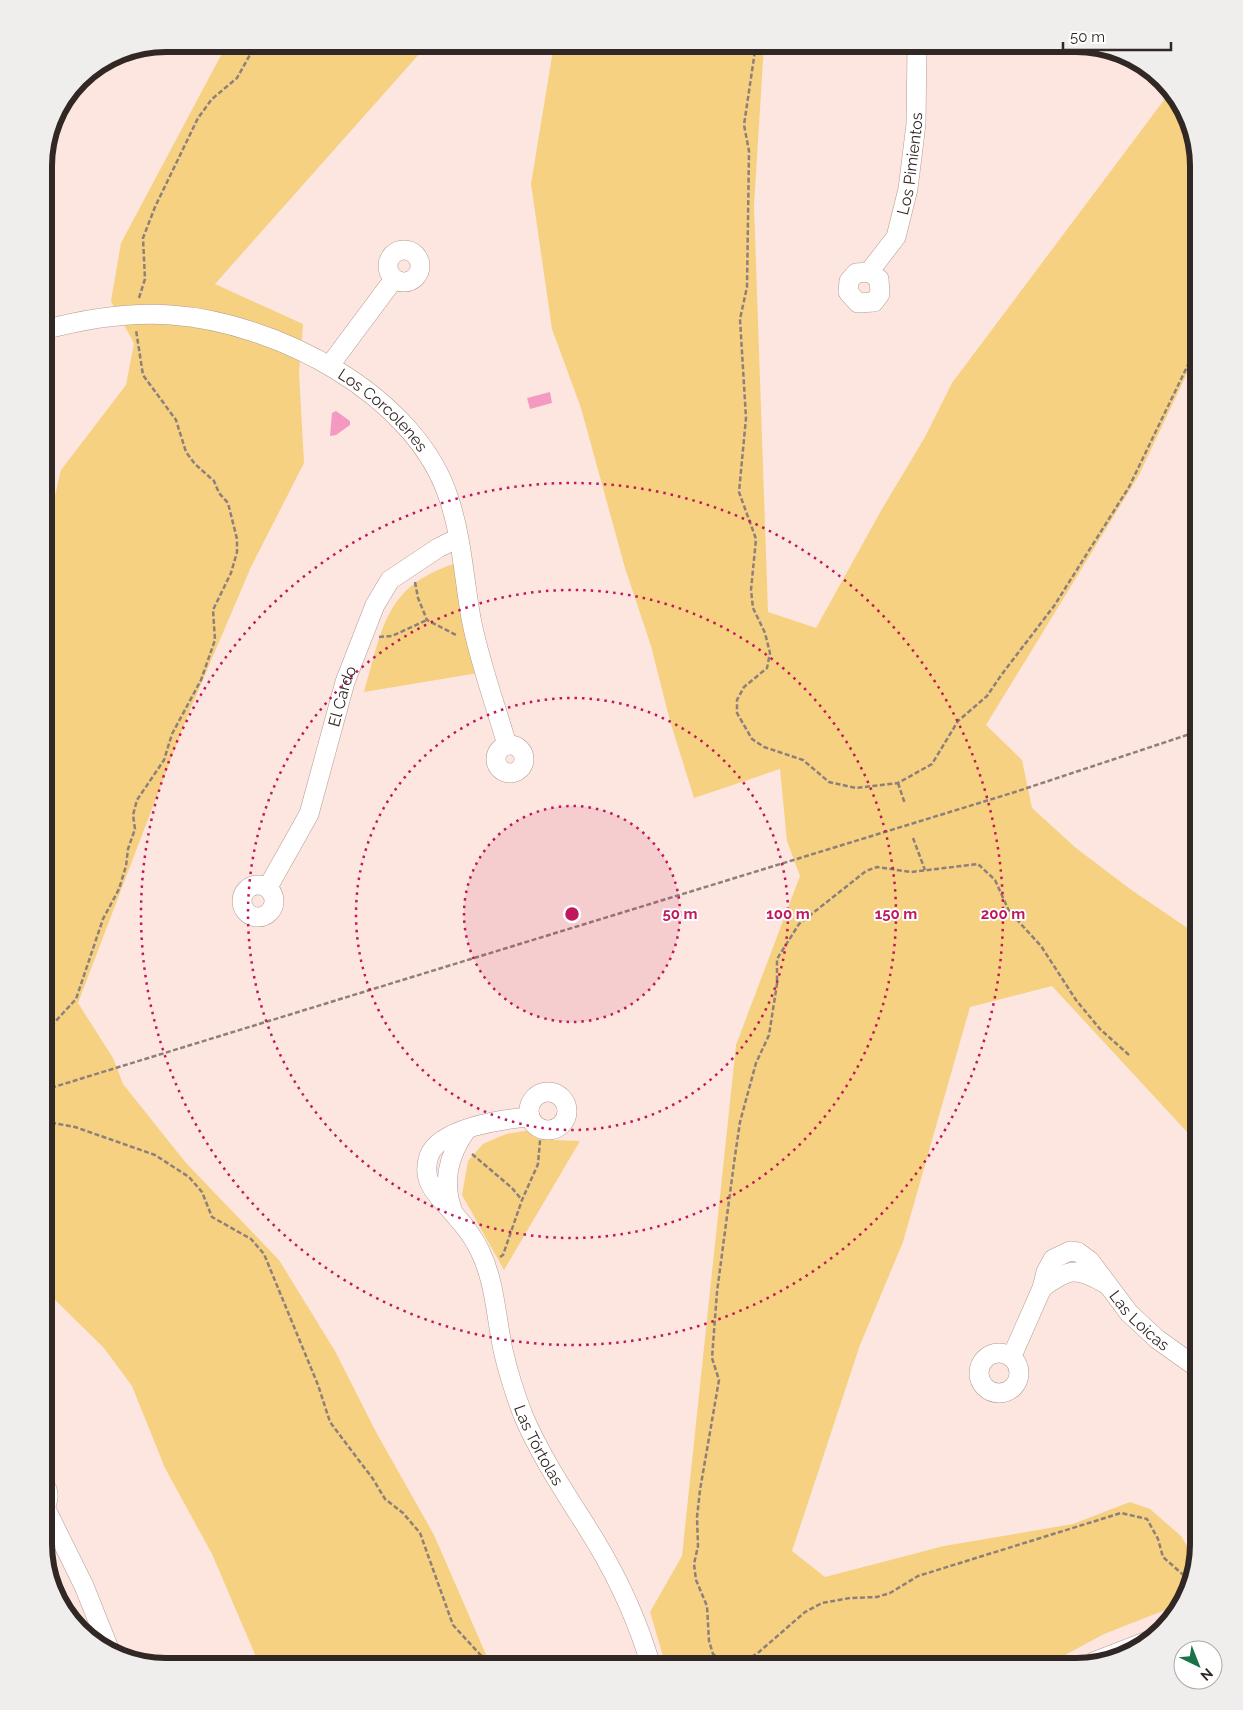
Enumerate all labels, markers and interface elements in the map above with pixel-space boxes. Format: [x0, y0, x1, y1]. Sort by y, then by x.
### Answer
scale bar [1063, 20, 1170, 52]
text: 50 m [1070, 28, 1105, 46]
street label: Los Pimientos [893, 112, 926, 217]
street label: Los Corcolenes [335, 365, 432, 455]
street label: El Cardo [324, 663, 360, 729]
centre of rings [563, 905, 581, 923]
text: 50 m [662, 905, 698, 923]
text: 100 m [766, 905, 810, 923]
text: 150 m [875, 905, 917, 923]
text: 200 m [981, 905, 1025, 923]
street label: Las Loicas [1105, 1287, 1173, 1355]
street label: Las Tórtolas [510, 1402, 567, 1489]
north arrow [1173, 1640, 1223, 1690]
text: N [1198, 1665, 1216, 1684]

